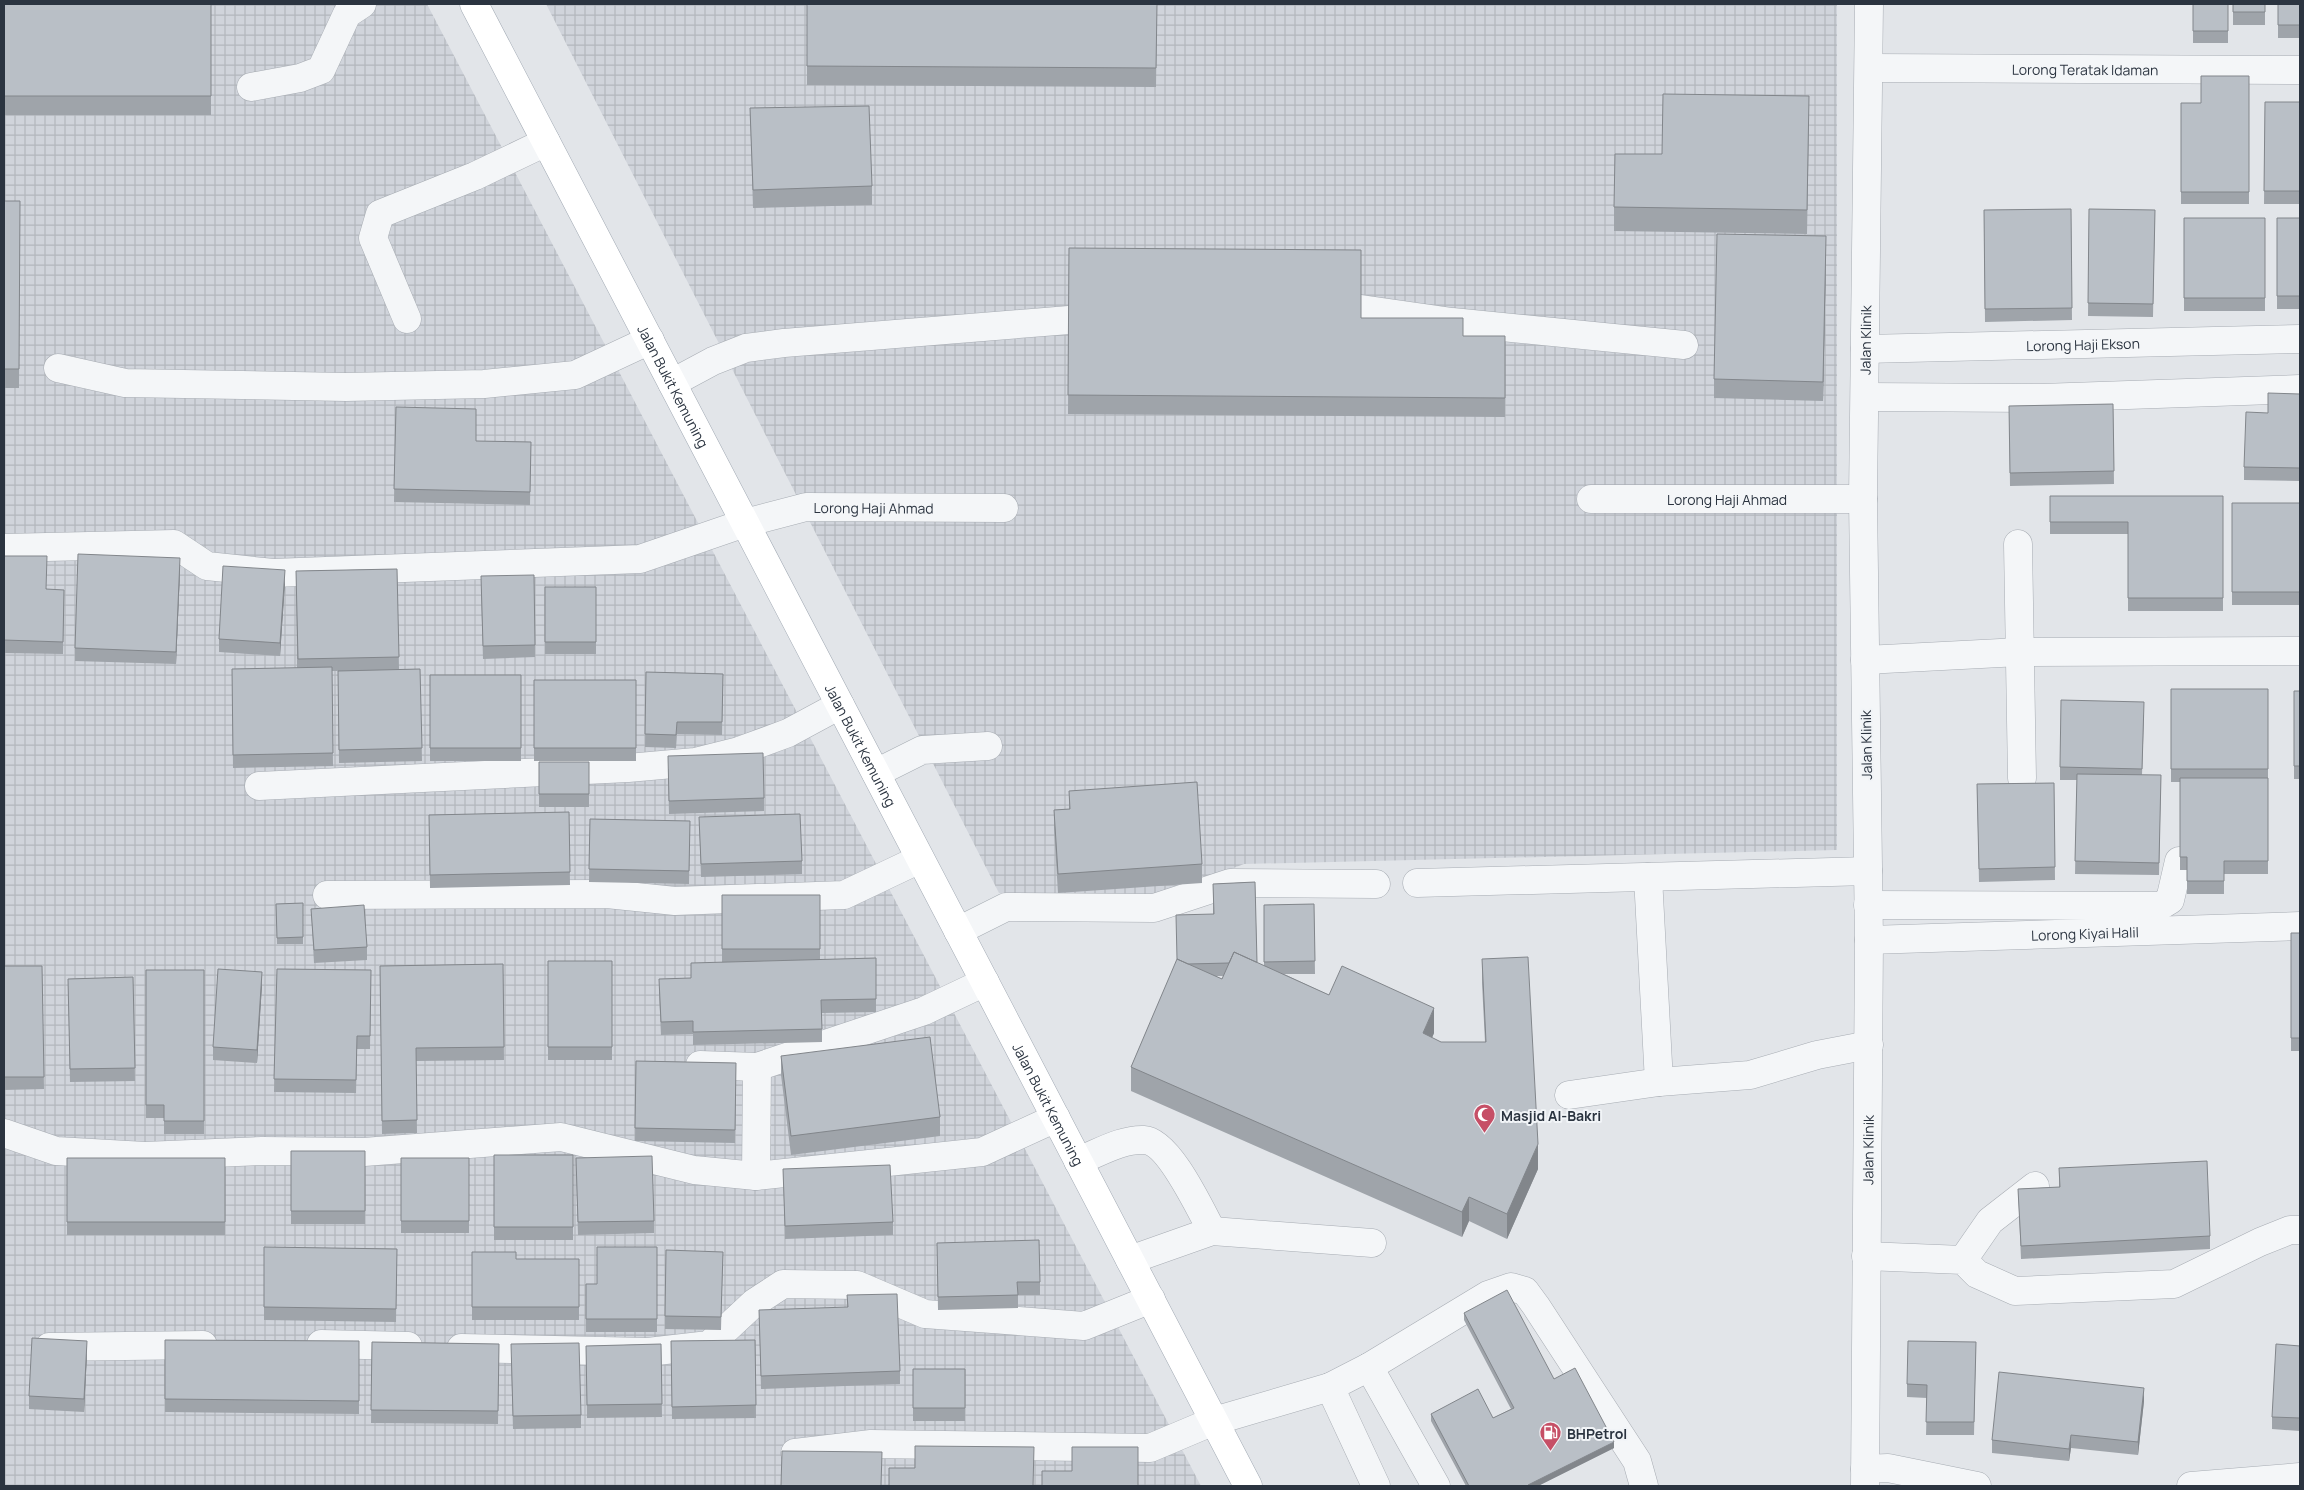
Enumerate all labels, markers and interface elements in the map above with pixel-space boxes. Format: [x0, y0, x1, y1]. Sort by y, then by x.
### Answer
street label: Lorong Teratak Idaman [2012, 59, 2158, 79]
street label: Jalan Klinik [1855, 304, 1875, 375]
street label: Jalan Bukit Kemuning [634, 321, 713, 451]
street label: Lorong Haji Ekson [2026, 333, 2140, 355]
street label: Lorong Haji Ahmad [1667, 490, 1787, 509]
street label: Lorong Haji Ahmad [813, 498, 934, 517]
street label: Jalan Bukit Kemuning [821, 680, 901, 810]
street label: Jalan Klinik [1856, 709, 1876, 780]
street label: Lorong Kiyai Halil [2031, 922, 2139, 944]
street label: Jalan Bukit Kemuning [1009, 1039, 1088, 1169]
mosque icon: Masjid Al-Bakri [1473, 1103, 1497, 1134]
place label: Masjid Al-Bakri [1501, 1106, 1601, 1125]
street label: Jalan Klinik [1858, 1114, 1877, 1185]
fuel station icon: BHPetrol [1539, 1421, 1563, 1452]
place label: BHPetrol [1567, 1424, 1627, 1443]

